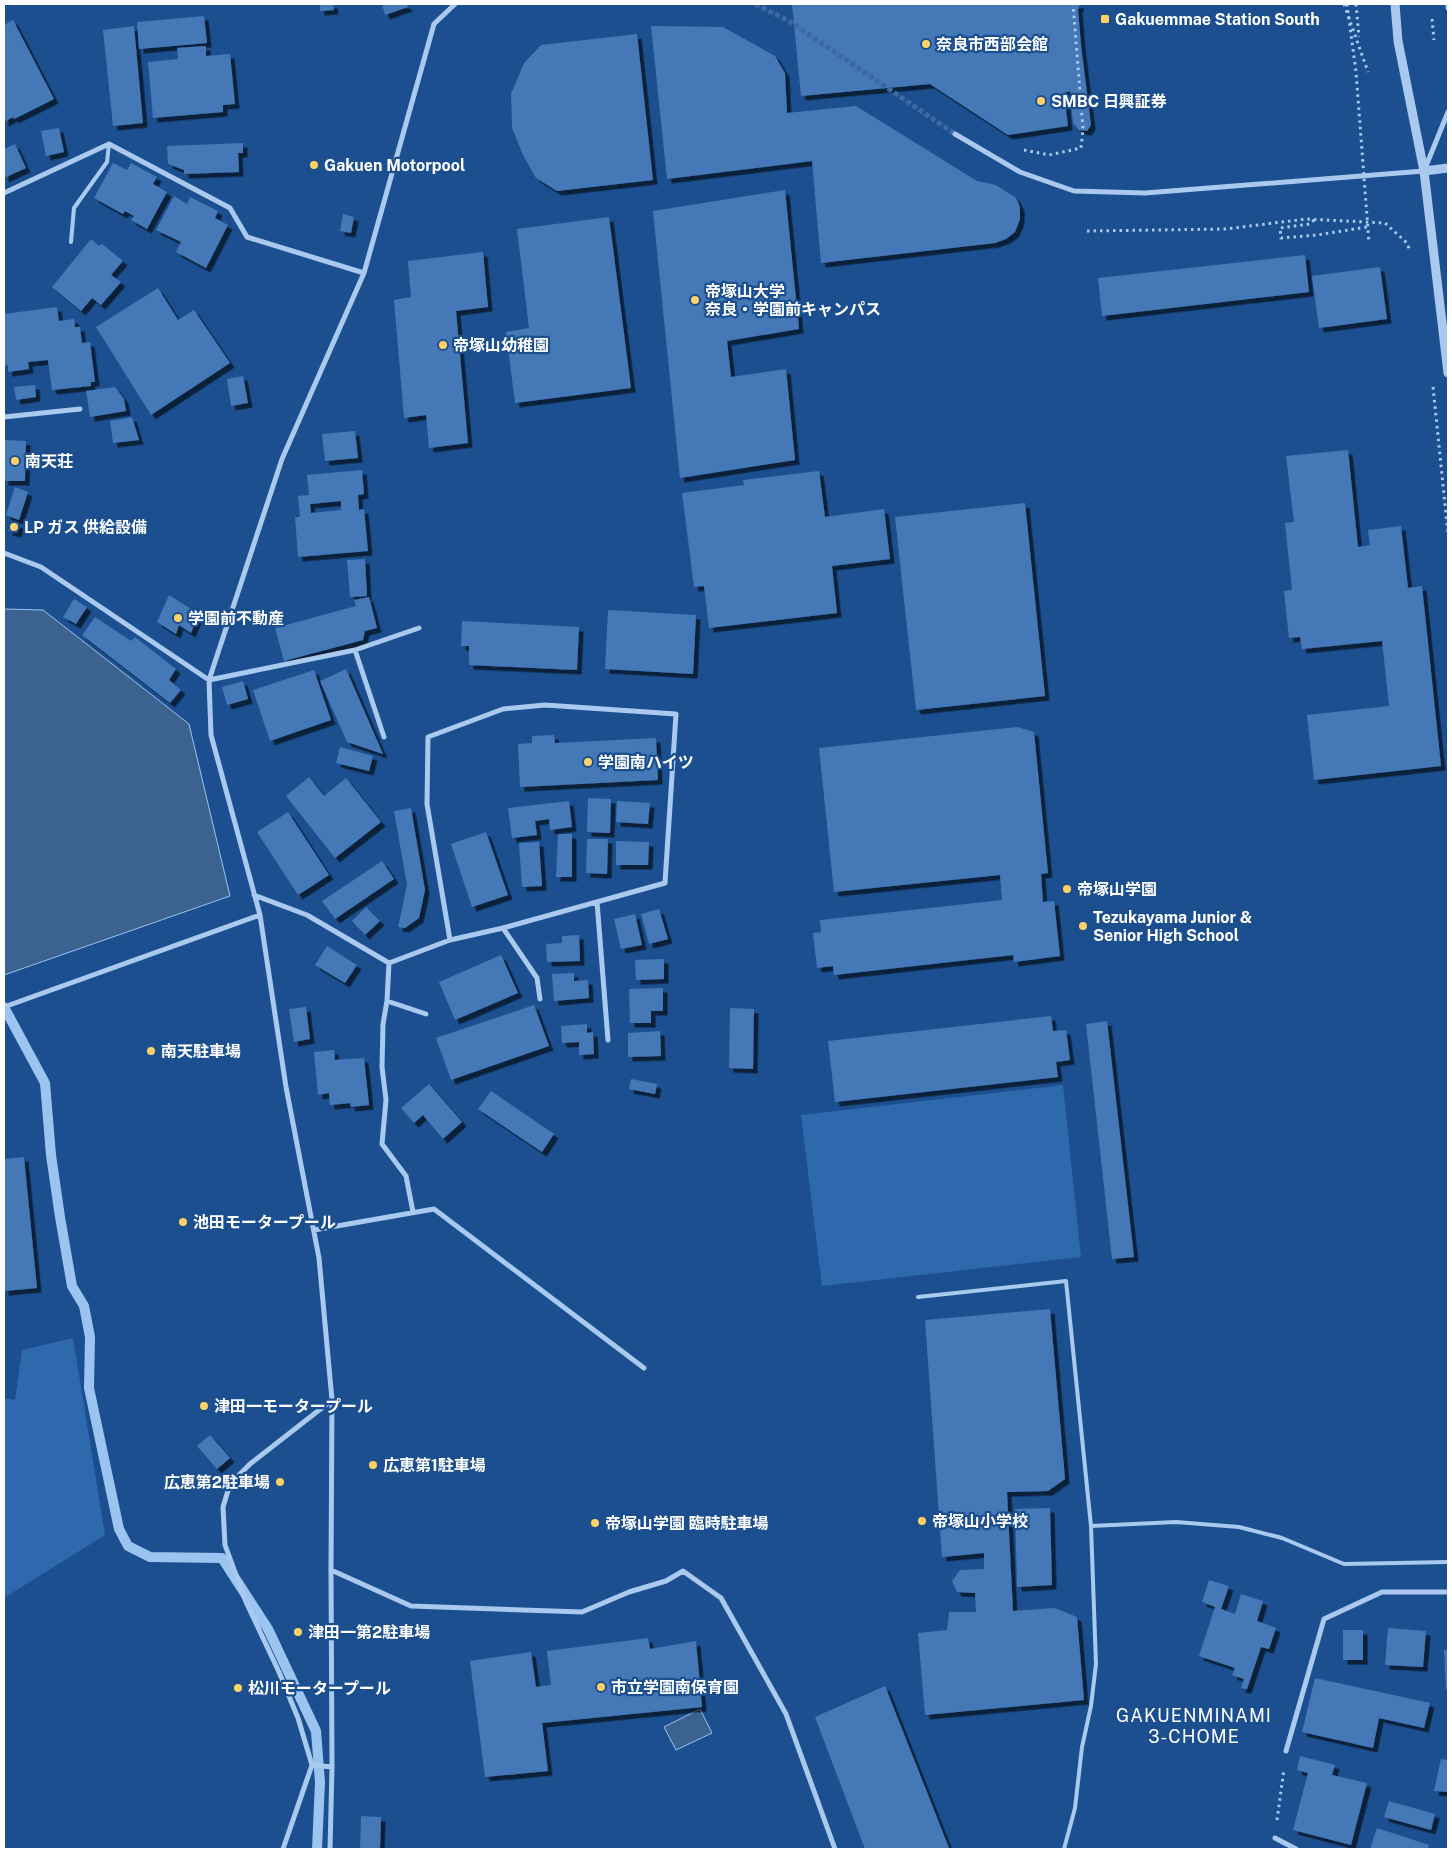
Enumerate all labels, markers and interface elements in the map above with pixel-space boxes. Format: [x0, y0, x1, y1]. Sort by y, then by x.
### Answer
place label: Gakuemmae Station South [1115, 10, 1320, 29]
marker: Gakuemmae Station South [1099, 13, 1111, 25]
place label: 奈良市西部会館 [936, 35, 1048, 54]
marker: 奈良市西部会館 [920, 38, 932, 50]
place label: SMBC 日興証券 [1051, 92, 1167, 111]
marker: SMBC 日興証券 [1035, 95, 1047, 107]
place label: Gakuen Motorpool [324, 156, 465, 175]
marker: Gakuen Motorpool [308, 159, 320, 171]
place label: 帝塚山大学 奈良・学園前キャンパス [705, 282, 881, 319]
marker: 帝塚山大学 奈良・学園前キャンパス [689, 294, 701, 306]
place label: 帝塚山幼稚園 [453, 336, 549, 355]
marker: 帝塚山幼稚園 [437, 339, 449, 351]
place label: 南天荘 [25, 452, 73, 471]
marker: 南天荘 [9, 455, 21, 467]
place label: LP ガス 供給設備 [24, 518, 147, 537]
marker: LP ガス 供給設備 [8, 521, 20, 533]
place label: 学園前不動産 [188, 609, 284, 628]
marker: 学園前不動産 [172, 612, 184, 624]
place label: 学園南ハイツ [598, 753, 694, 772]
marker: 学園南ハイツ [582, 756, 594, 768]
place label: 帝塚山学園 [1077, 880, 1157, 899]
marker: 帝塚山学園 [1061, 883, 1073, 895]
place label: Tezukayama Junior & Senior High School [1093, 908, 1252, 945]
marker: Tezukayama Junior & Senior High School [1077, 920, 1089, 932]
place label: 南天駐車場 [161, 1042, 241, 1061]
marker: 南天駐車場 [145, 1045, 157, 1057]
place label: 池田モータープール [193, 1213, 336, 1232]
marker: 池田モータープール [177, 1216, 189, 1228]
place label: 津田一モータープール [214, 1397, 373, 1416]
marker: 津田一モータープール [198, 1400, 210, 1412]
place label: 広恵第1駐車場 [383, 1456, 486, 1475]
marker: 広恵第1駐車場 [367, 1459, 379, 1471]
place label: 広恵第2駐車場 [164, 1473, 270, 1492]
marker: 広恵第2駐車場 [274, 1476, 286, 1488]
place label: 帝塚山小学校 [932, 1512, 1028, 1531]
place label: 帝塚山学園 臨時駐車場 [605, 1514, 769, 1533]
marker: 帝塚山小学校 [916, 1515, 928, 1527]
marker: 帝塚山学園 臨時駐車場 [589, 1517, 601, 1529]
place label: 津田一第2駐車場 [308, 1623, 430, 1642]
marker: 津田一第2駐車場 [292, 1626, 304, 1638]
place label: 市立学園南保育園 [611, 1678, 739, 1697]
place label: 松川モータープール [248, 1679, 391, 1698]
marker: 市立学園南保育園 [595, 1681, 607, 1693]
marker: 松川モータープール [232, 1682, 244, 1694]
district label: GAKUENMINAMI 3-CHOME [1116, 1705, 1272, 1747]

